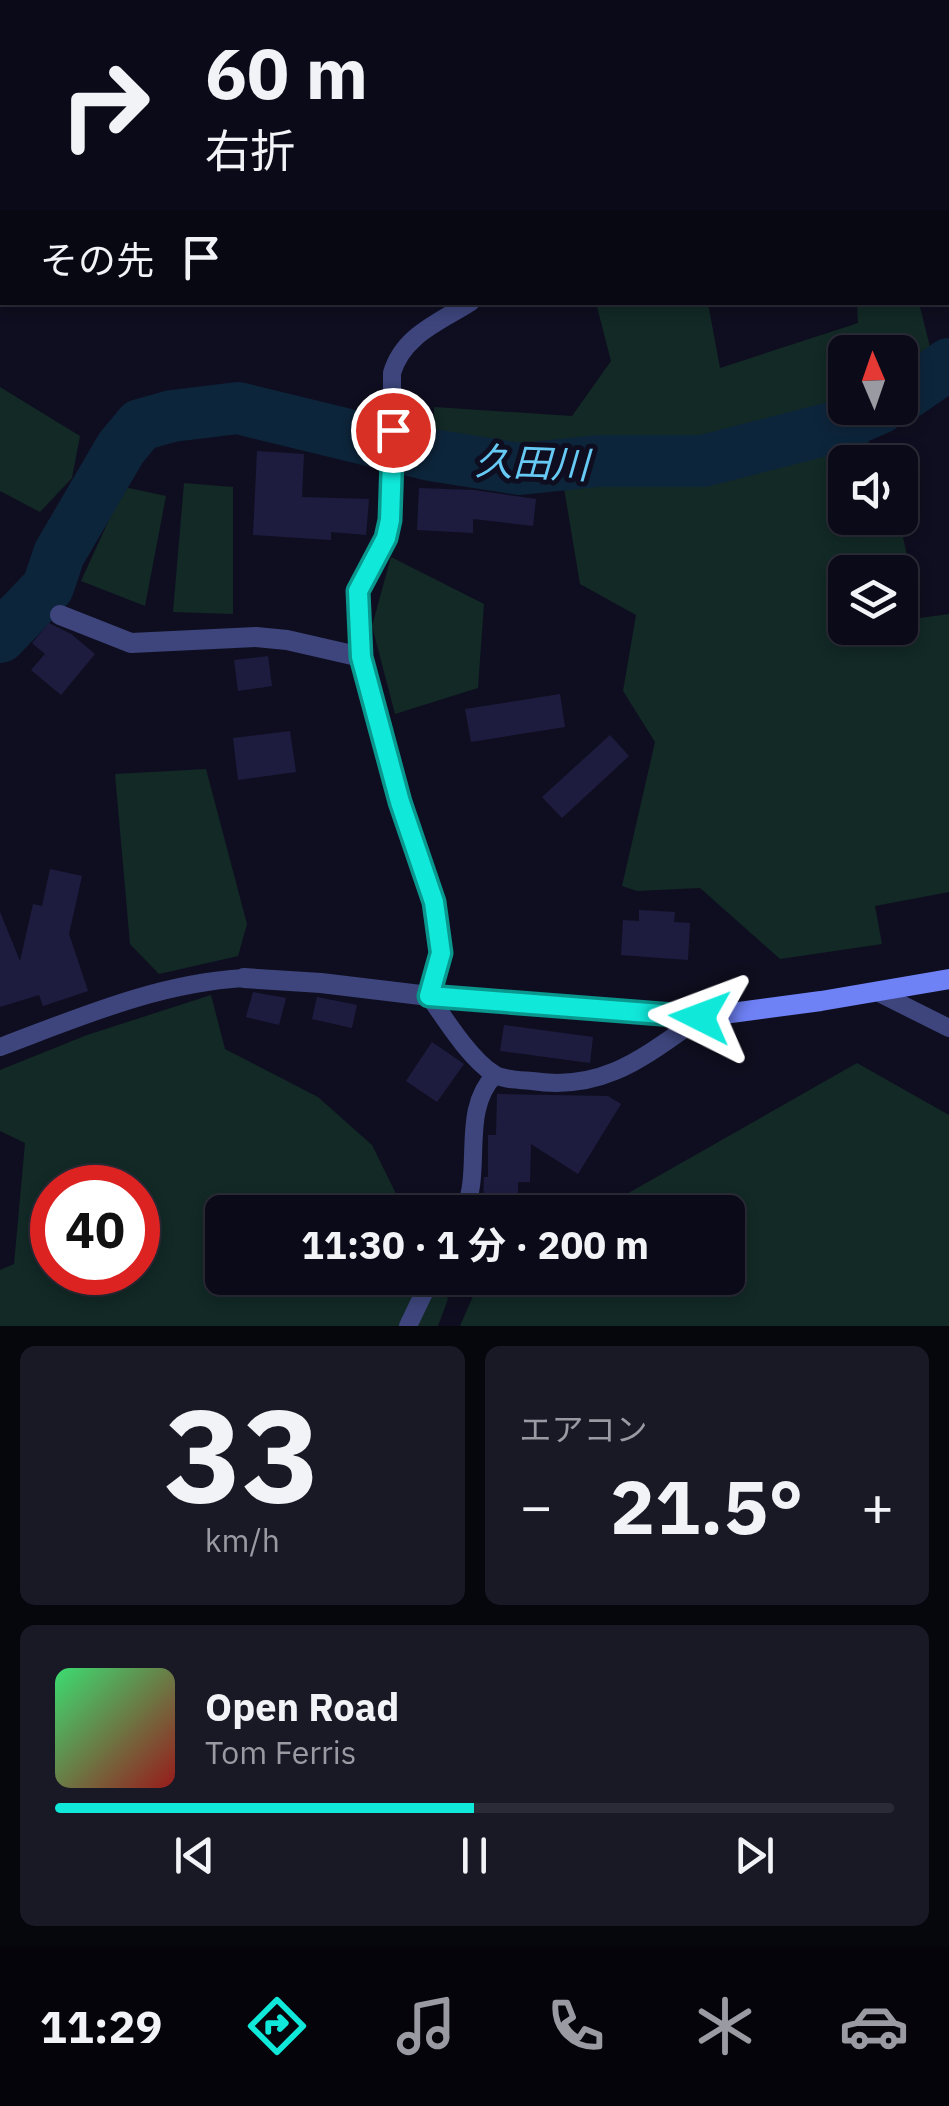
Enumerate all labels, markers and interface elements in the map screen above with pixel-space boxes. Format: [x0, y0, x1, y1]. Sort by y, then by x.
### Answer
text: 60 m [205, 27, 368, 118]
icon: right [40, 40, 170, 170]
text: 右折 [205, 121, 295, 179]
icon: arrive [174, 230, 229, 285]
text: その先 [40, 235, 154, 284]
north arrow [828, 335, 918, 425]
map controls [828, 335, 918, 645]
pin [351, 388, 436, 473]
icon: arrive [366, 403, 421, 458]
water label: 久田川 [474, 436, 594, 489]
button: sound [828, 445, 918, 535]
button: layers [828, 555, 918, 645]
position arrow [648, 965, 752, 1069]
speed limit sign: 40 [30, 1165, 160, 1295]
text: 11:30 · 1 分 · 200 m [301, 1220, 649, 1269]
text: 33 [164, 1369, 320, 1538]
text: エアコン [520, 1408, 648, 1450]
text: 21.5° [610, 1457, 804, 1555]
text: − [520, 1470, 553, 1541]
text: + [861, 1470, 894, 1541]
text: km/h [205, 1519, 280, 1561]
text: Open Road [205, 1682, 399, 1731]
text: Tom Ferris [205, 1731, 356, 1773]
icon: previous [167, 1828, 222, 1883]
icon: pause [447, 1828, 502, 1883]
icon: next [727, 1828, 782, 1883]
icon: directions [242, 1991, 312, 2061]
icon: music [391, 1991, 461, 2061]
icon: phone [541, 1991, 611, 2061]
icon: climate [690, 1991, 760, 2061]
icon: car [839, 1991, 909, 2061]
text: 11:29 [40, 1997, 163, 2055]

